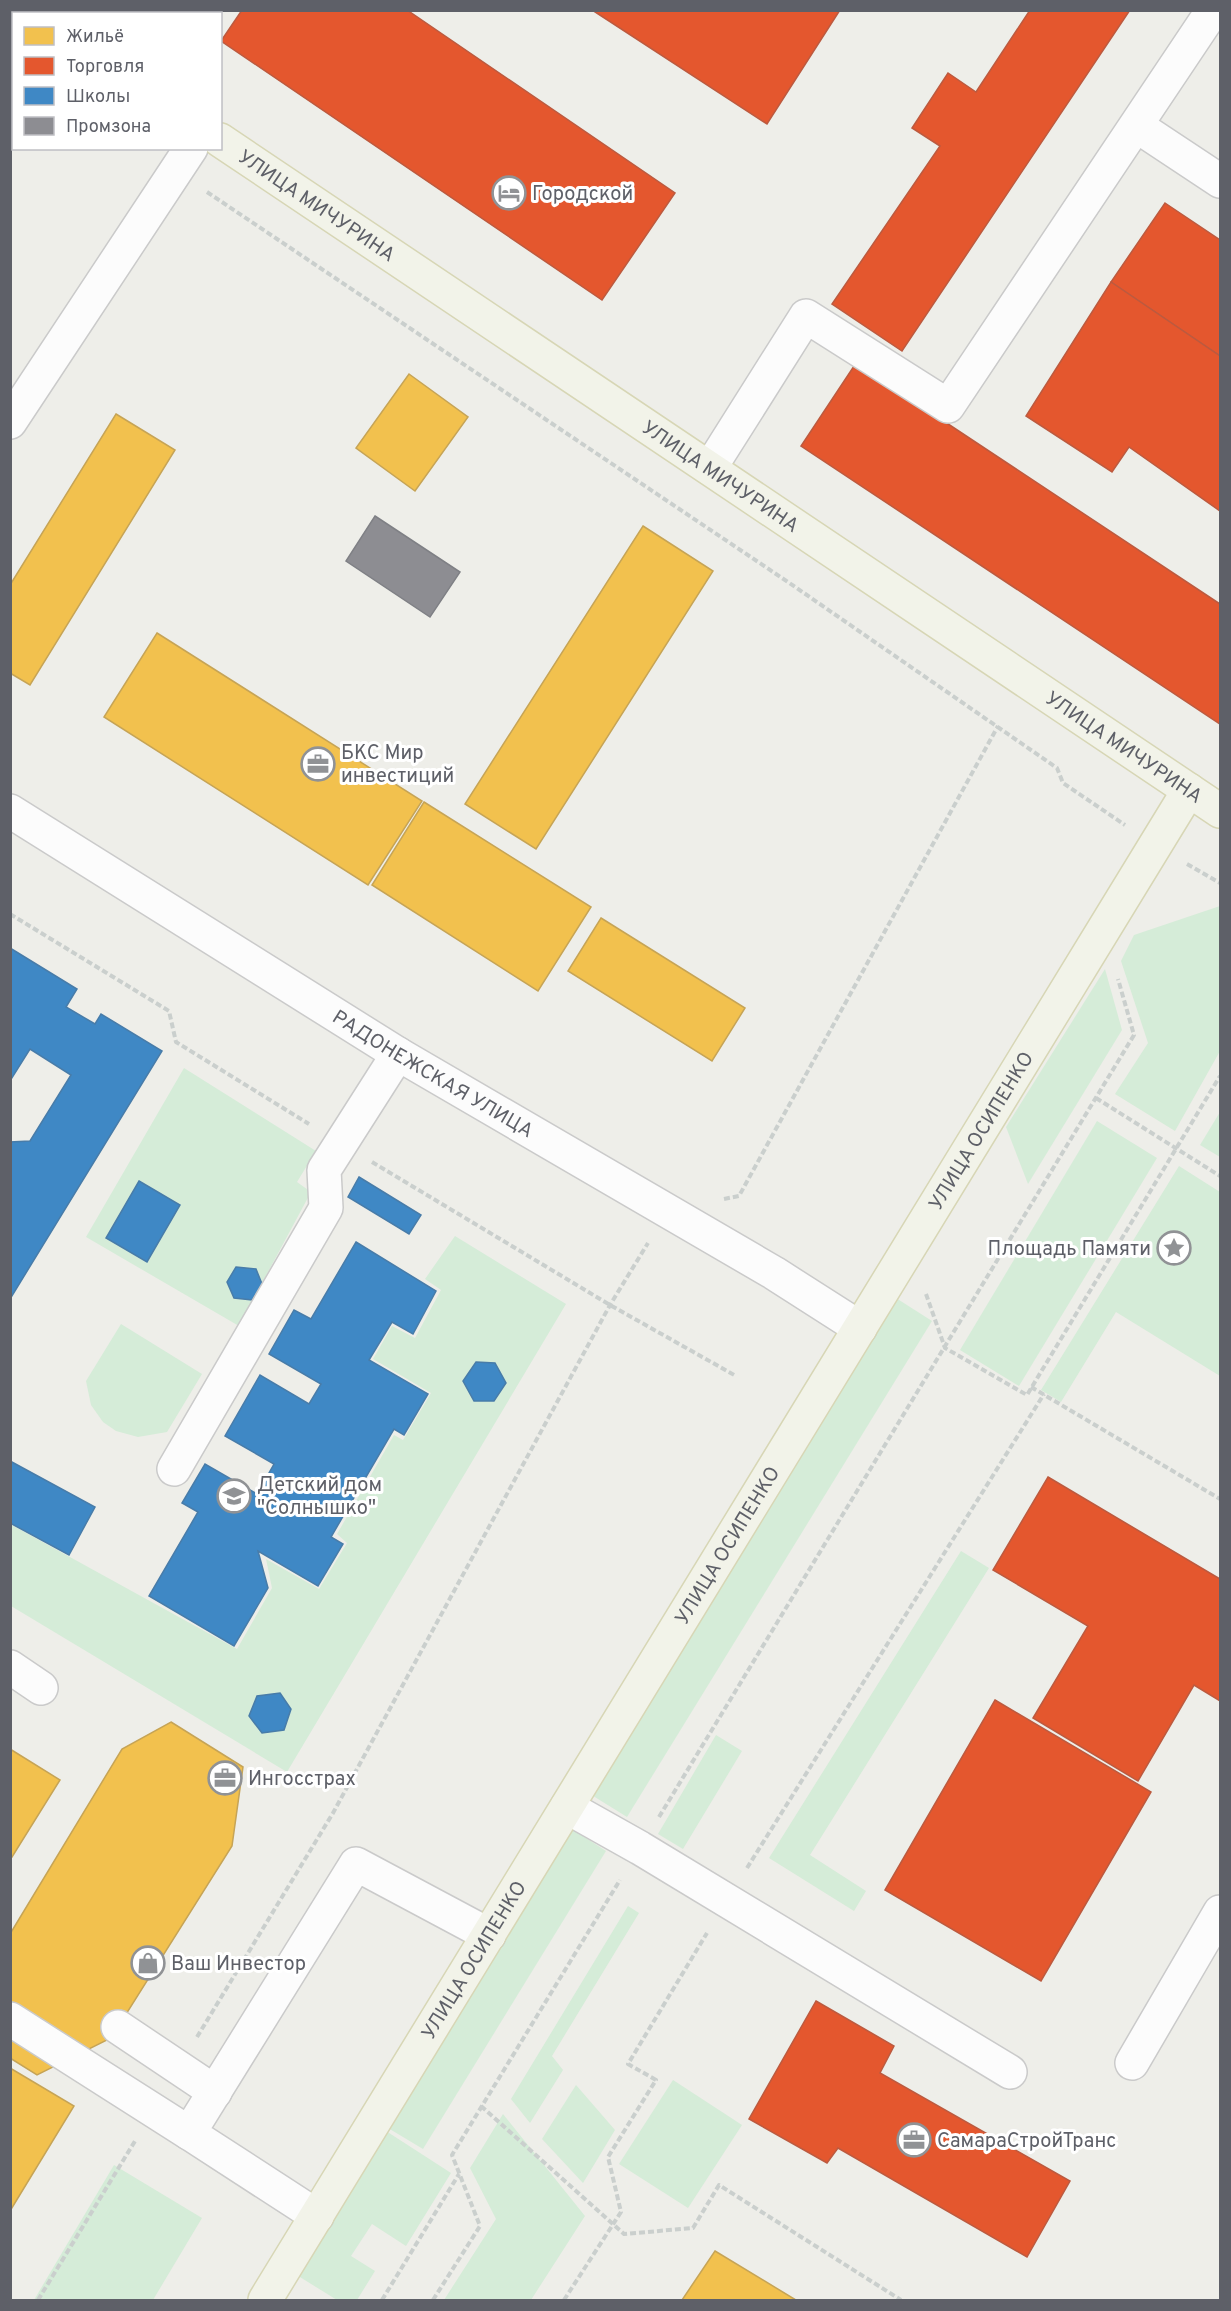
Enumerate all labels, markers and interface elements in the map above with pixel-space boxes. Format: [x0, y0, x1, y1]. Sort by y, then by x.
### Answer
legend [12, 12, 222, 150]
text: Жильё [66, 26, 124, 49]
text: Торговля [66, 56, 144, 79]
text: Школы [66, 86, 130, 109]
text: Промзона [66, 116, 151, 139]
street label: УЛИЦА МИЧУРИНА [232, 145, 400, 269]
hotel icon: Городской [491, 175, 527, 211]
place label: Городской [532, 182, 633, 208]
street label: УЛИЦА МИЧУРИНА [636, 416, 803, 540]
street label: УЛИЦА МИЧУРИНА [1040, 686, 1207, 810]
place label: БКС Мир инвестиций [341, 741, 454, 790]
office icon: БКС Мир инвестиций [300, 746, 336, 782]
street label: РАДОНЕЖСКАЯ УЛИЦА [327, 1005, 538, 1145]
street label: УЛИЦА ОСИПЕНКО [924, 1047, 1041, 1216]
place icon: Площадь Памяти [1156, 1230, 1192, 1266]
place label: Площадь Памяти [988, 1237, 1151, 1263]
street label: УЛИЦА ОСИПЕНКО [670, 1462, 787, 1630]
place label: Детский дом "Солнышко" [257, 1473, 382, 1522]
school or university icon: Детский дом "Солнышко" [216, 1478, 252, 1514]
office icon: Ингосстрах [207, 1760, 243, 1796]
place label: Ингосстрах [248, 1767, 356, 1793]
street label: УЛИЦА ОСИПЕНКО [417, 1877, 533, 2045]
shop icon: Ваш Инвестор [130, 1945, 166, 1981]
place label: Ваш Инвестор [171, 1952, 306, 1978]
office icon: СамараСтройТранс [896, 2122, 932, 2158]
place label: СамараСтройТранс [937, 2129, 1116, 2155]

